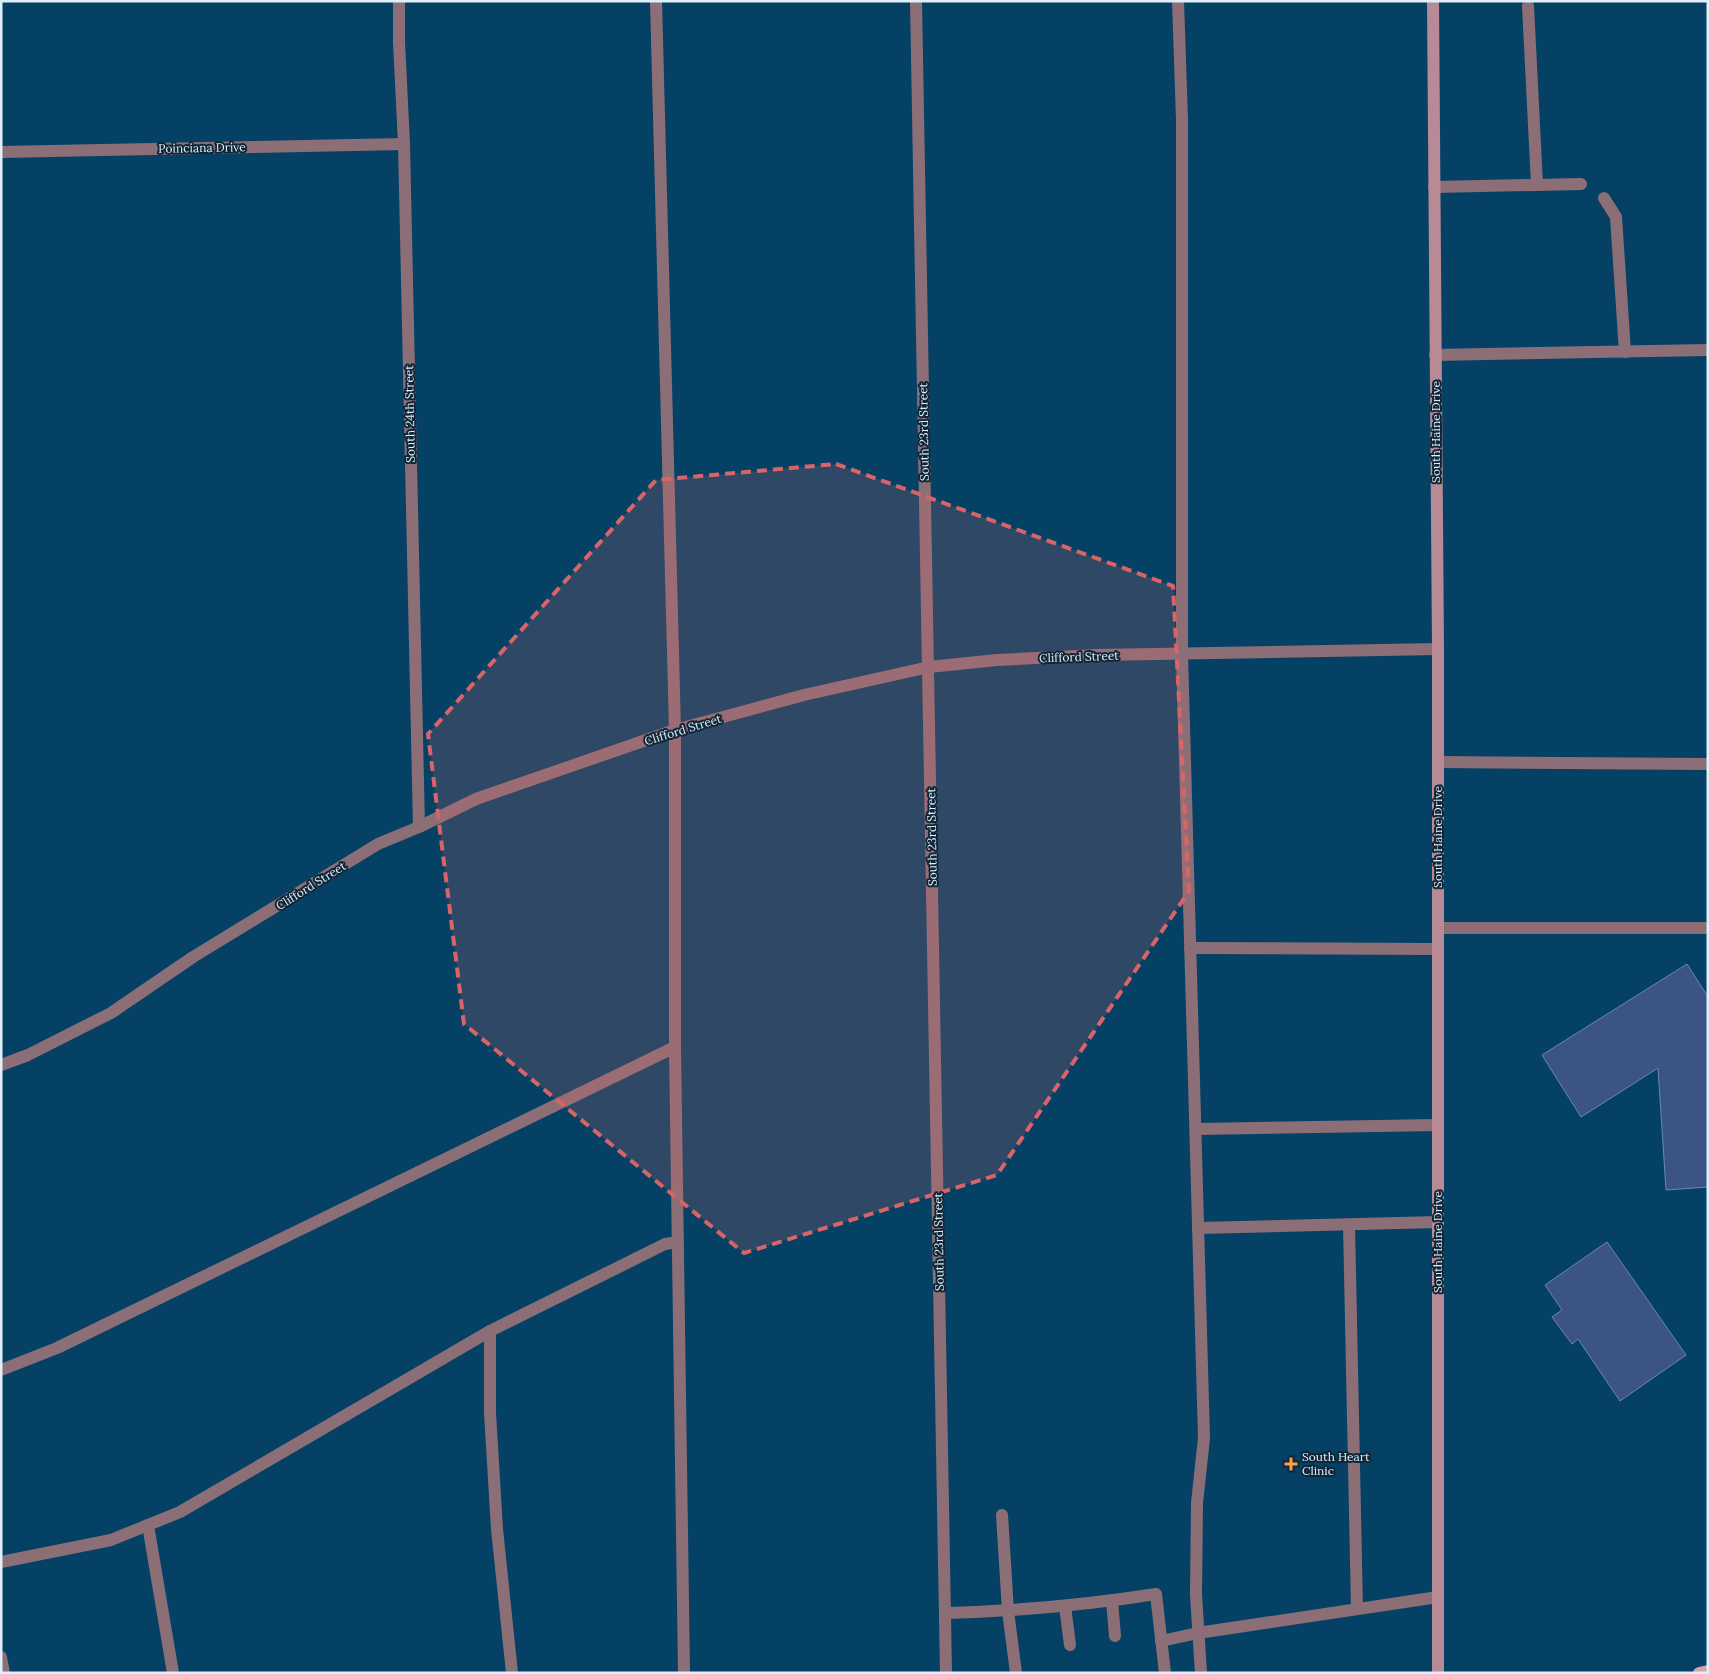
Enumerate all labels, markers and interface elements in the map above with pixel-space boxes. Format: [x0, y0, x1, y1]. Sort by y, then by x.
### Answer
street label: Poinciana Drive [158, 139, 246, 156]
street label: South 24th Street [401, 365, 418, 463]
street label: South Haine Drive [1428, 381, 1443, 483]
street label: South 23rd Street [915, 382, 932, 481]
street label: Clifford Street [1039, 648, 1119, 665]
street label: Clifford Street [643, 711, 723, 748]
street label: South Haine Drive [1430, 786, 1445, 888]
street label: South 23rd Street [923, 787, 940, 886]
street label: Clifford Street [273, 858, 349, 913]
street label: South Haine Drive [1430, 1191, 1445, 1293]
street label: South 23rd Street [930, 1192, 947, 1291]
place label: South Heart Clinic [1302, 1449, 1370, 1478]
marker: South Heart Clinic [1284, 1457, 1298, 1471]

